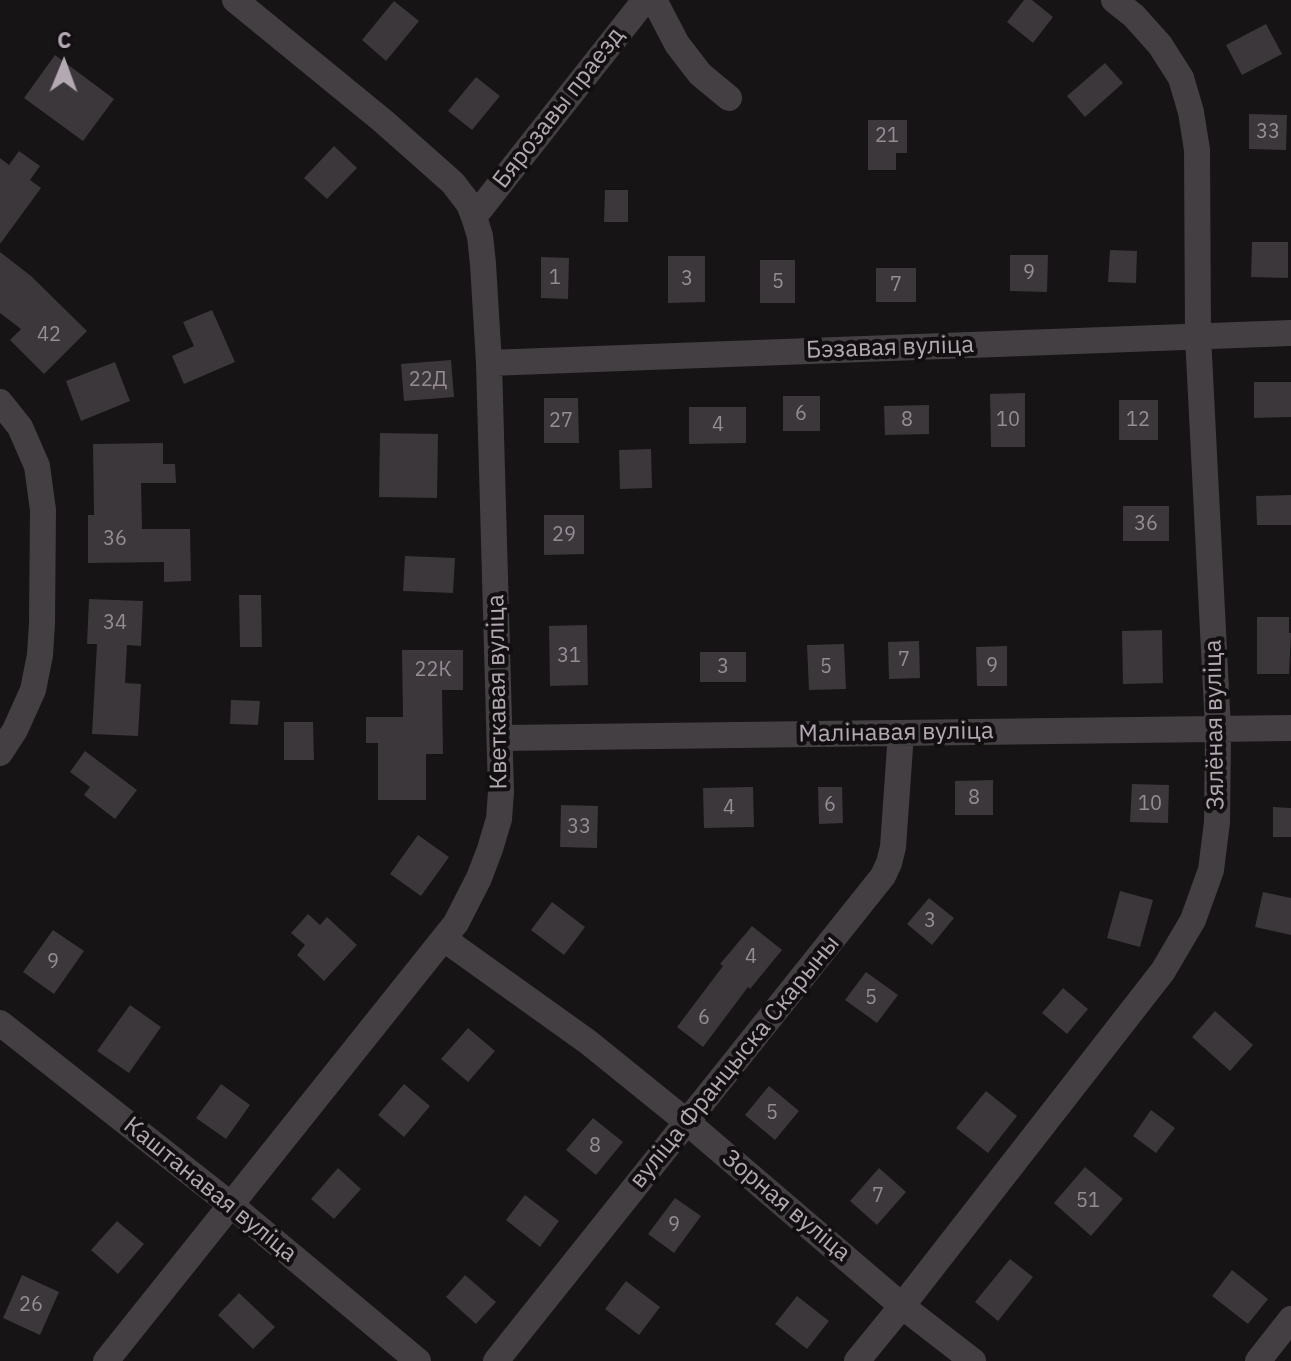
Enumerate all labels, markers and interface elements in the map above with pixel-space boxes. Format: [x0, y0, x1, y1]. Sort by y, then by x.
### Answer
street label: Бярозавы праезд [487, 22, 631, 194]
north arrow [24, 24, 104, 104]
text: С [57, 25, 72, 54]
house number: 33 [1256, 120, 1280, 144]
house number: 21 [875, 124, 899, 148]
house number: 9 [1023, 261, 1035, 285]
house number: 1 [549, 266, 561, 290]
house number: 3 [681, 267, 693, 291]
house number: 5 [772, 270, 784, 294]
house number: 7 [890, 273, 902, 297]
house number: 42 [37, 323, 61, 347]
street label: Бэзавая вуліца [805, 331, 975, 365]
house number: 22Д [409, 368, 447, 392]
house number: 6 [795, 402, 807, 426]
house number: 8 [901, 408, 913, 432]
house number: 10 [996, 408, 1020, 432]
house number: 12 [1126, 408, 1150, 432]
house number: 27 [549, 409, 573, 433]
house number: 4 [712, 413, 724, 437]
house number: 36 [1134, 512, 1158, 536]
house number: 29 [552, 523, 576, 547]
house number: 36 [103, 527, 127, 551]
street label: Кветкавая вуліца [482, 594, 514, 790]
house number: 34 [103, 611, 127, 635]
street label: Зялёная вуліца [1199, 639, 1231, 811]
house number: 31 [557, 644, 581, 668]
house number: 7 [898, 648, 910, 672]
house number: 9 [986, 654, 998, 678]
house number: 3 [717, 655, 729, 679]
house number: 5 [820, 655, 832, 679]
house number: 22К [414, 658, 452, 682]
street label: Малінавая вуліца [798, 717, 994, 749]
house number: 8 [968, 786, 980, 810]
house number: 10 [1138, 792, 1162, 816]
house number: 6 [824, 793, 836, 817]
house number: 4 [723, 796, 735, 820]
house number: 33 [567, 815, 591, 839]
house number: 3 [924, 909, 936, 933]
street label: вуліца Францыска Скарыны [624, 930, 846, 1194]
house number: 4 [745, 945, 757, 969]
house number: 9 [47, 950, 59, 974]
house number: 5 [865, 986, 877, 1010]
house number: 6 [698, 1006, 710, 1030]
house number: 5 [766, 1101, 778, 1125]
street label: Каштанавая вуліца [118, 1111, 302, 1269]
house number: 8 [589, 1134, 601, 1158]
street label: Зорная вуліца [716, 1144, 856, 1268]
house number: 7 [872, 1184, 884, 1208]
house number: 51 [1076, 1189, 1100, 1213]
house number: 9 [668, 1213, 680, 1237]
house number: 26 [19, 1293, 43, 1317]

